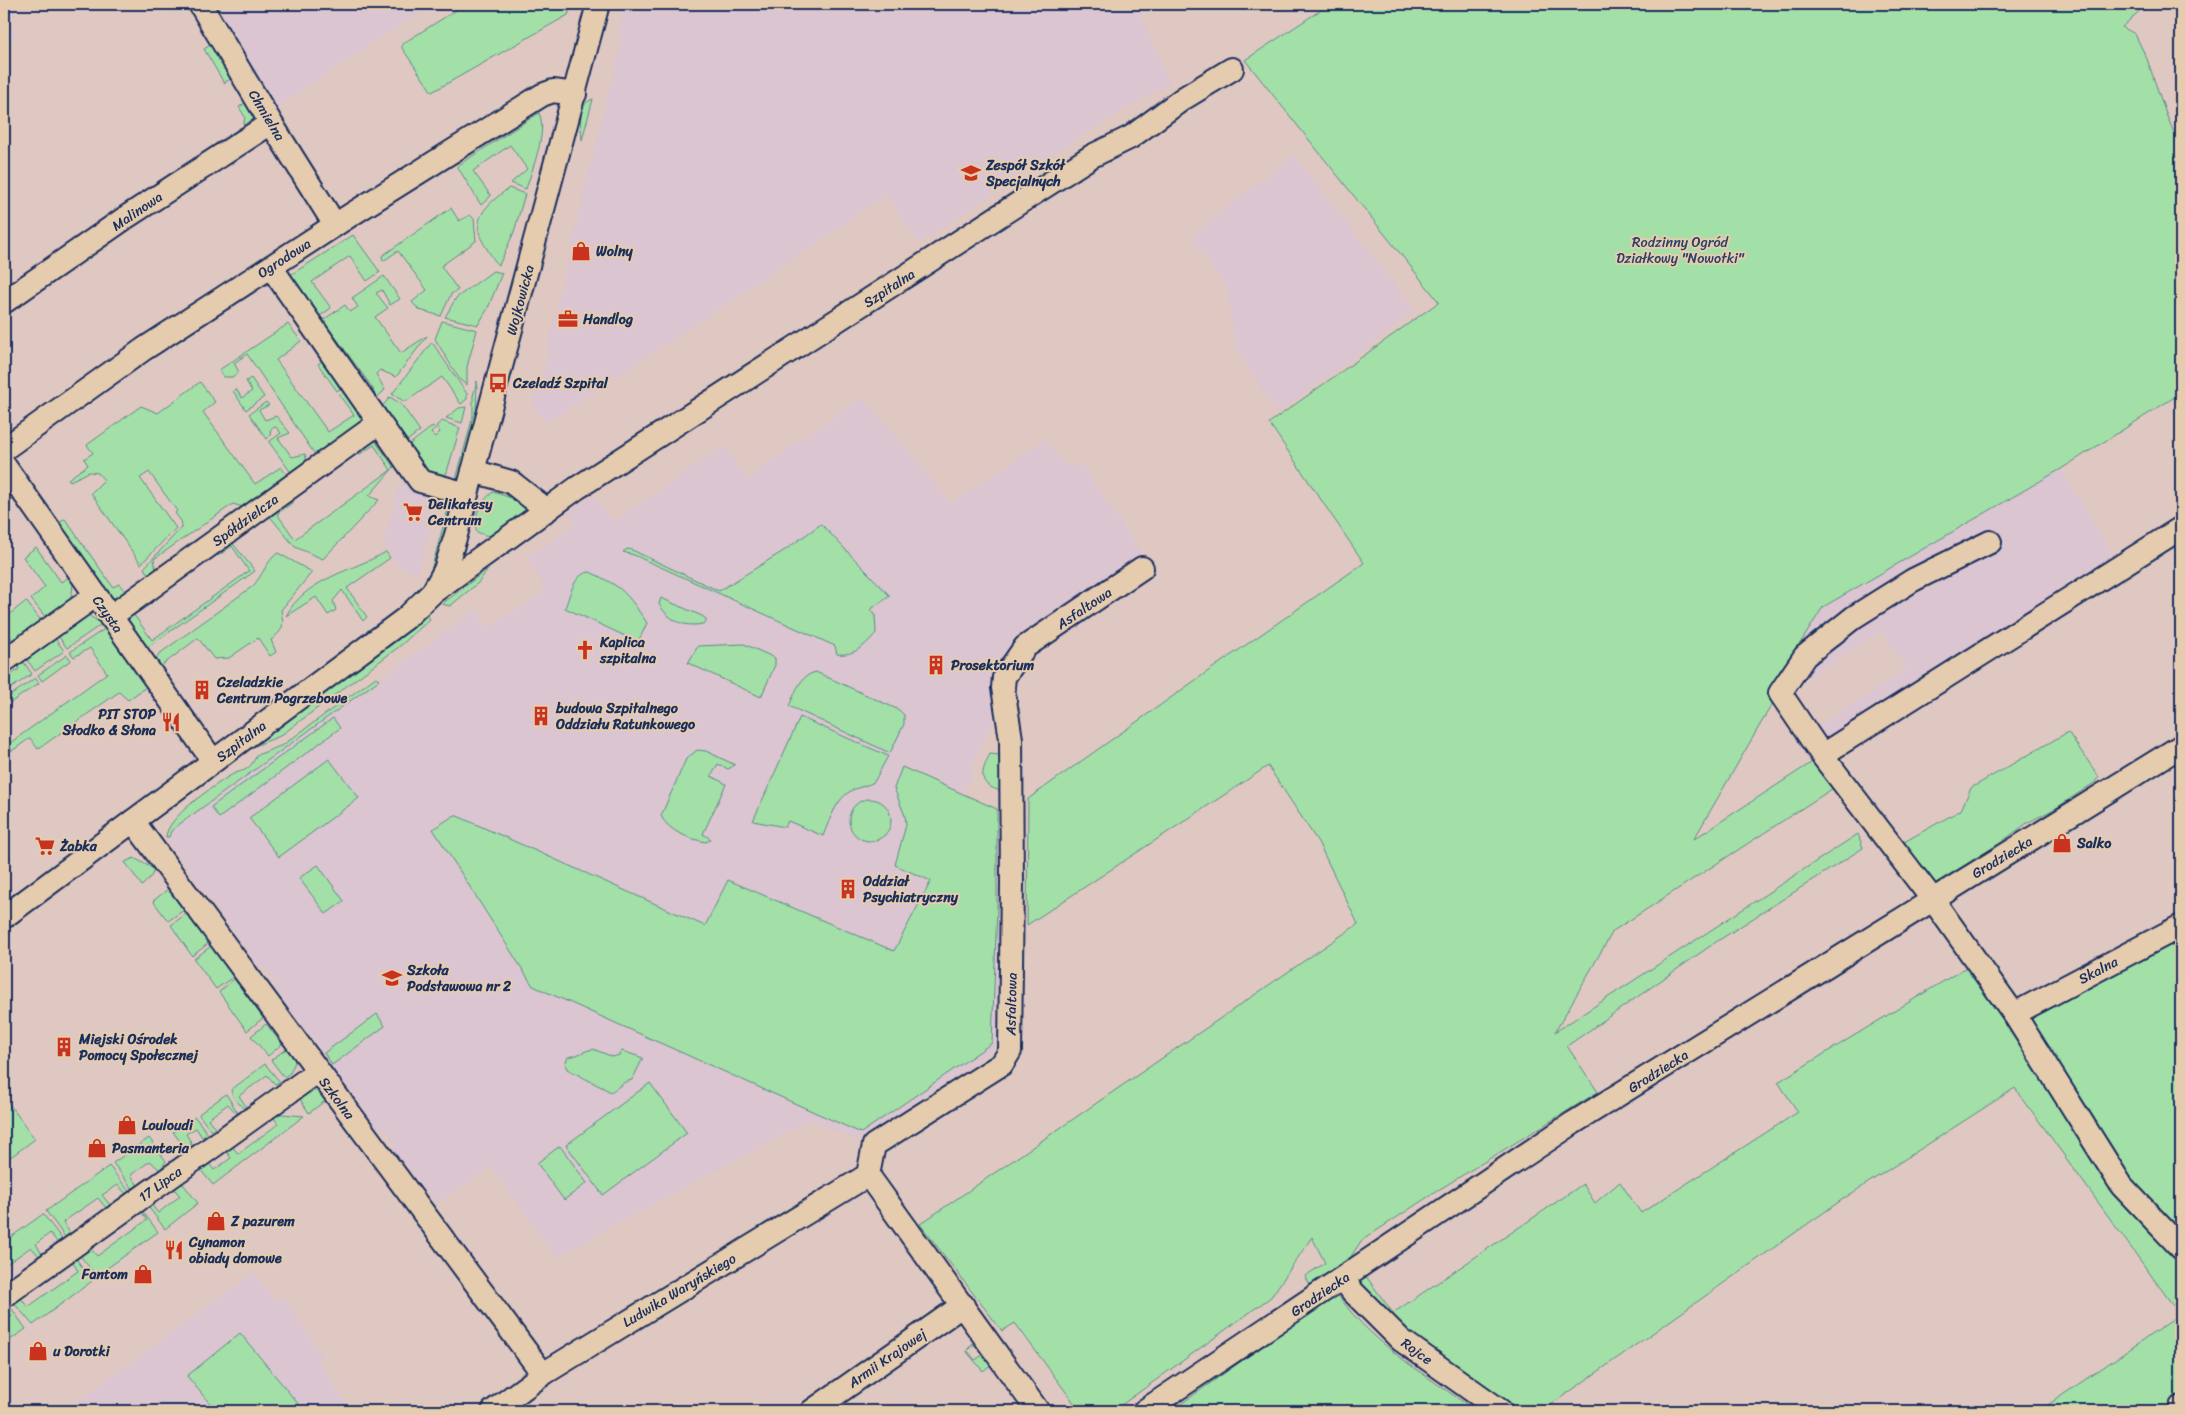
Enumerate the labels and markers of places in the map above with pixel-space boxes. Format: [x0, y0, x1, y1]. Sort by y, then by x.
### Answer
place label: Zespół Szkół Specjalnych [985, 153, 1066, 194]
school or university icon: Zespół Szkół Specjalnych [960, 162, 982, 184]
place label: Wolny [596, 239, 633, 264]
shop icon: Wolny [570, 240, 592, 262]
place label: Handlog [582, 307, 634, 332]
office icon: Handlog [557, 308, 579, 330]
place label: Czeladź Szpital [512, 371, 609, 396]
bus stop icon: Czeladź Szpital [487, 372, 509, 394]
place label: Delikatesy Centrum [427, 492, 493, 533]
supermarket icon: Delikatesy Centrum [402, 501, 424, 523]
place label: Kaplica szpitalna [599, 630, 657, 671]
church icon: Kaplica szpitalna [574, 639, 596, 661]
place label: Prosektorium [951, 653, 1035, 678]
building icon: Prosektorium [925, 654, 947, 676]
place label: Czeladzkie Centrum Pogrzebowe [216, 670, 348, 711]
building icon: Czeladzkie Centrum Pogrzebowe [191, 679, 213, 701]
place label: budowa Szpitalnego Oddziału Ratunkowego [555, 696, 696, 737]
place label: PIT STOP Słodko & Słona [62, 702, 157, 743]
building icon: budowa Szpitalnego Oddziału Ratunkowego [530, 705, 552, 727]
restaurant icon: PIT STOP Słodko & Słona [160, 711, 182, 733]
place label: Salko [2076, 831, 2112, 856]
shop icon: Salko [2051, 832, 2073, 854]
place label: Żabka [59, 834, 98, 859]
supermarket icon: Żabka [34, 835, 56, 857]
place label: Oddział Psychiatryczny [862, 869, 959, 910]
building icon: Oddział Psychiatryczny [837, 878, 859, 900]
place label: Szkoła Podstawowa nr 2 [406, 958, 512, 999]
school or university icon: Szkoła Podstawowa nr 2 [381, 967, 403, 989]
place label: Miejski Ośrodek Pomocy Społecznej [78, 1027, 199, 1068]
building icon: Miejski Ośrodek Pomocy Społecznej [53, 1036, 75, 1058]
place label: Louloudi [142, 1113, 194, 1138]
shop icon: Louloudi [116, 1114, 138, 1136]
place label: Pasmanteria [112, 1136, 190, 1161]
shop icon: Pasmanteria [86, 1137, 108, 1159]
place label: Z pazurem [230, 1209, 295, 1234]
shop icon: Z pazurem [205, 1210, 227, 1232]
place label: Cynamon obiady domowe [188, 1230, 282, 1271]
restaurant icon: Cynamon obiady domowe [163, 1239, 185, 1261]
place label: Fantom [81, 1262, 128, 1287]
shop icon: Fantom [132, 1263, 154, 1285]
place label: u Dorotki [53, 1339, 111, 1364]
shop icon: u Dorotki [27, 1340, 49, 1362]

